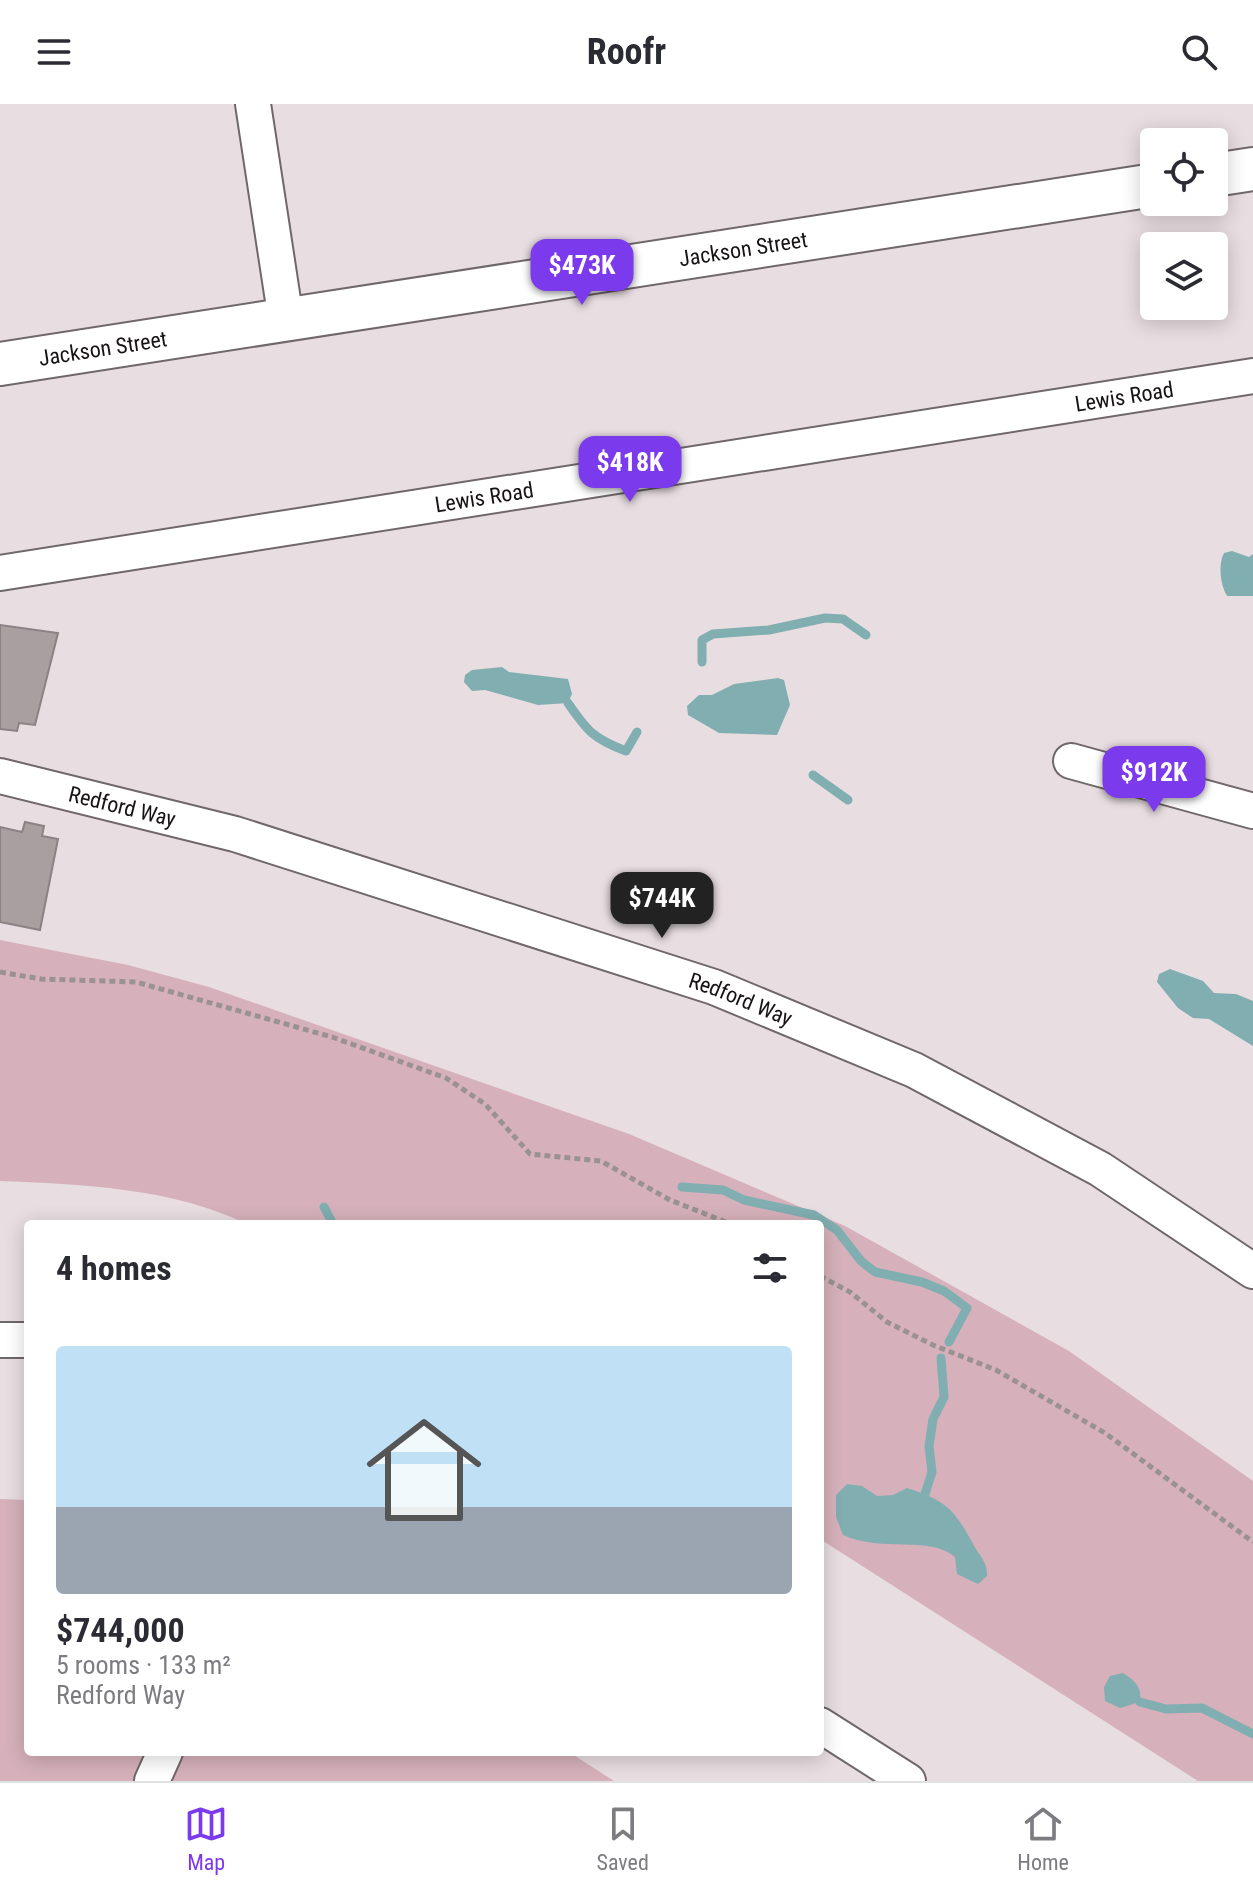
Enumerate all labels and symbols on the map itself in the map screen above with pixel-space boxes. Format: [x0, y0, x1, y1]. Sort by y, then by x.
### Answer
street label: Jackson Street [677, 227, 809, 272]
pin: $473K [526, 239, 638, 307]
street label: Jackson Street [37, 326, 169, 371]
street label: Lewis Road [1073, 377, 1175, 417]
pin: $418K [574, 436, 686, 504]
street label: Lewis Road [433, 477, 535, 517]
pin: $912K [1098, 746, 1210, 814]
street label: Redford Way [66, 781, 178, 832]
pin: $744K [606, 872, 718, 940]
street label: Redford Way [686, 968, 796, 1031]

